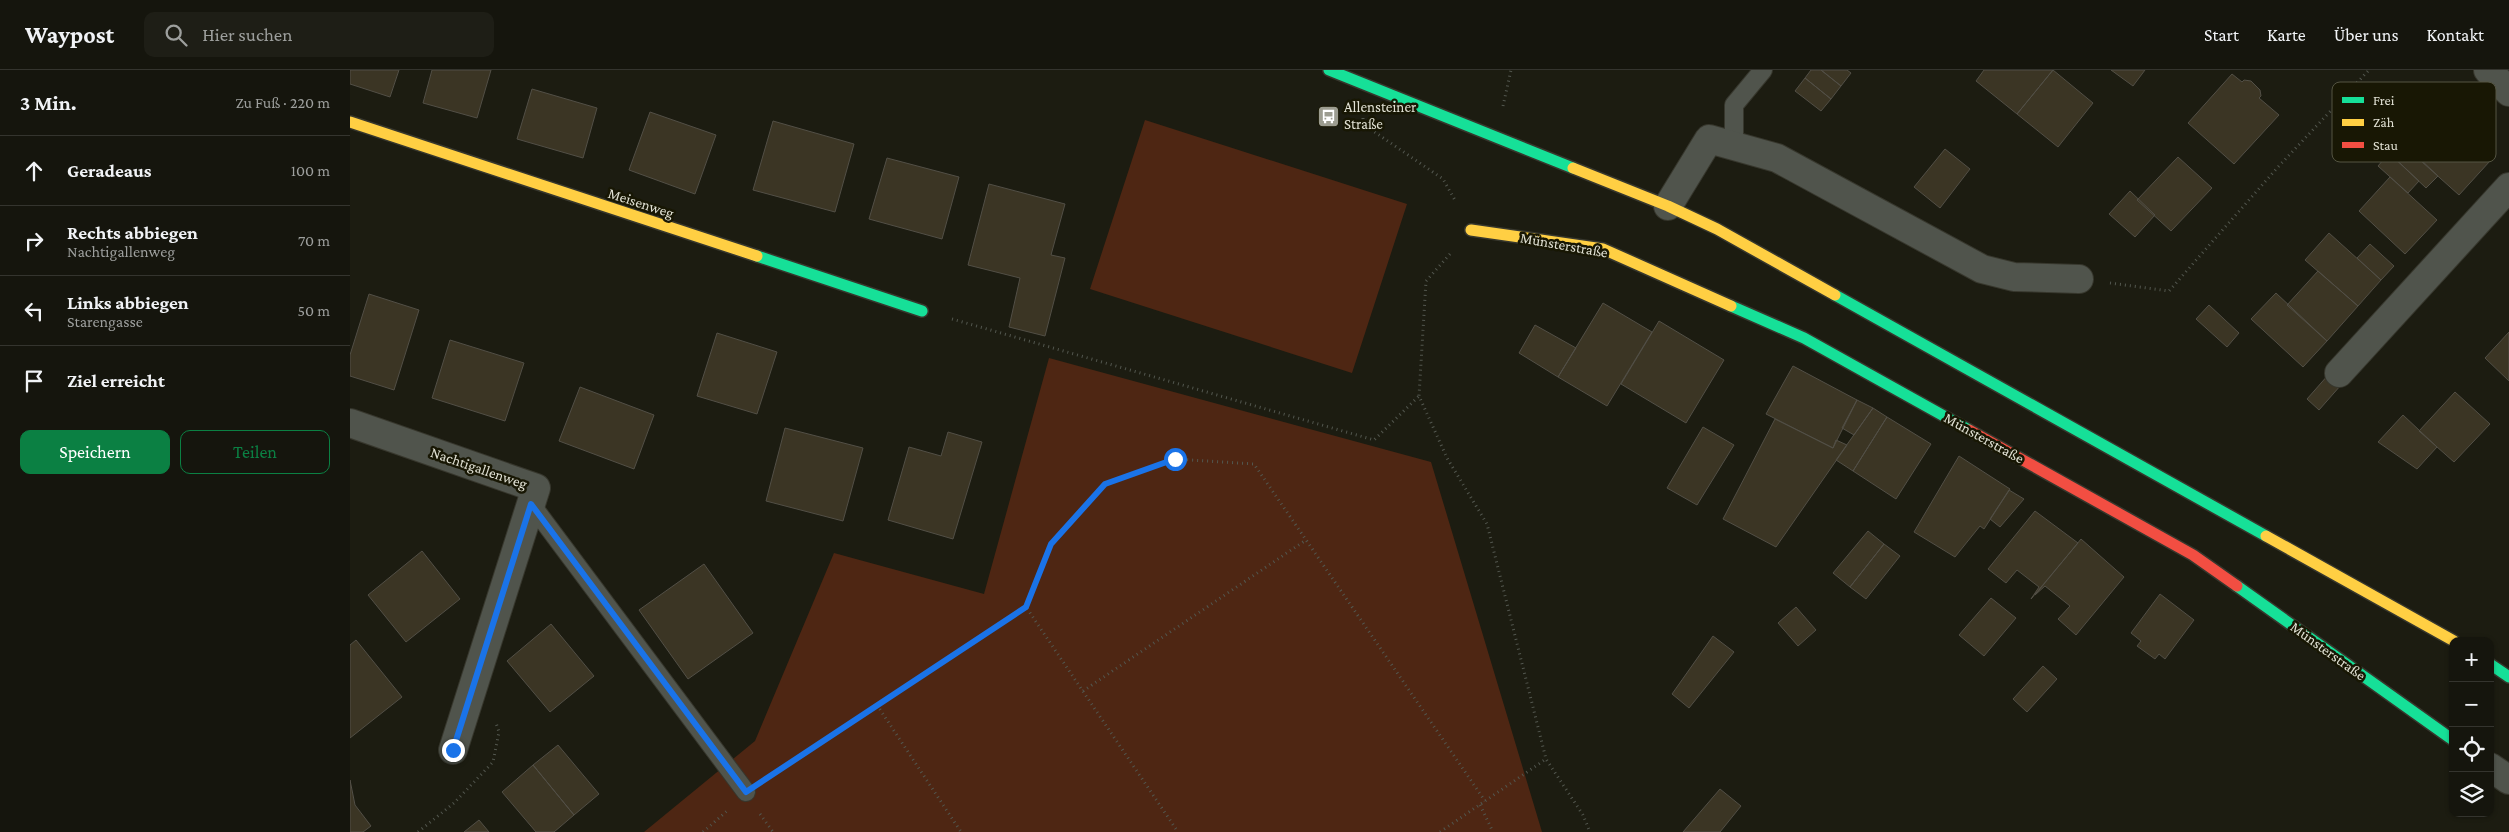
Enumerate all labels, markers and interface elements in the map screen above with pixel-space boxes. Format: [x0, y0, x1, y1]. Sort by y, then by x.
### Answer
search box [144, 12, 494, 57]
text: Waypost [25, 21, 114, 48]
icon: search [162, 21, 190, 49]
text: Hier suchen [202, 24, 292, 45]
text: Start [2204, 25, 2239, 45]
text: Karte [2267, 25, 2306, 45]
text: Über uns [2334, 25, 2399, 45]
text: Kontakt [2427, 25, 2484, 45]
legend [2332, 82, 2496, 162]
text: 3 Min. [20, 91, 77, 115]
text: Frei [2373, 92, 2395, 108]
text: Zu Fuß · 220 m [235, 94, 330, 111]
place label: Allensteiner Straße [1344, 99, 1417, 132]
bus stop icon: Allensteiner Straße [1316, 104, 1340, 128]
text: Zäh [2373, 114, 2395, 130]
text: Stau [2373, 137, 2399, 153]
icon: ahead [20, 157, 48, 185]
text: Geradeaus [67, 160, 152, 181]
text: 100 m [291, 162, 330, 179]
street label: Meisenweg [606, 185, 676, 222]
text: Rechts abbiegen [67, 222, 198, 243]
icon: right [20, 227, 48, 255]
street label: Münsterstraße [1519, 229, 1610, 261]
text: 70 m [298, 232, 330, 249]
text: Nachtigallenweg [67, 243, 175, 260]
text: Links abbiegen [67, 292, 189, 313]
icon: left [20, 297, 48, 325]
text: 50 m [298, 302, 330, 319]
text: Starengasse [67, 313, 143, 330]
icon: arrive [20, 367, 48, 395]
text: Ziel erreicht [67, 370, 165, 391]
street label: Münsterstraße [1941, 409, 2027, 467]
button: Speichern [20, 430, 170, 474]
button: Teilen [180, 430, 330, 474]
street label: Nachtigallenweg [428, 444, 529, 493]
route start [1164, 448, 1187, 471]
street label: Münsterstraße [2287, 618, 2369, 684]
map controls [2449, 637, 2494, 817]
button: + [2449, 637, 2494, 682]
button: − [2449, 682, 2494, 727]
button: locate [2449, 727, 2494, 772]
route end [442, 739, 465, 762]
button: layers [2449, 772, 2494, 817]

